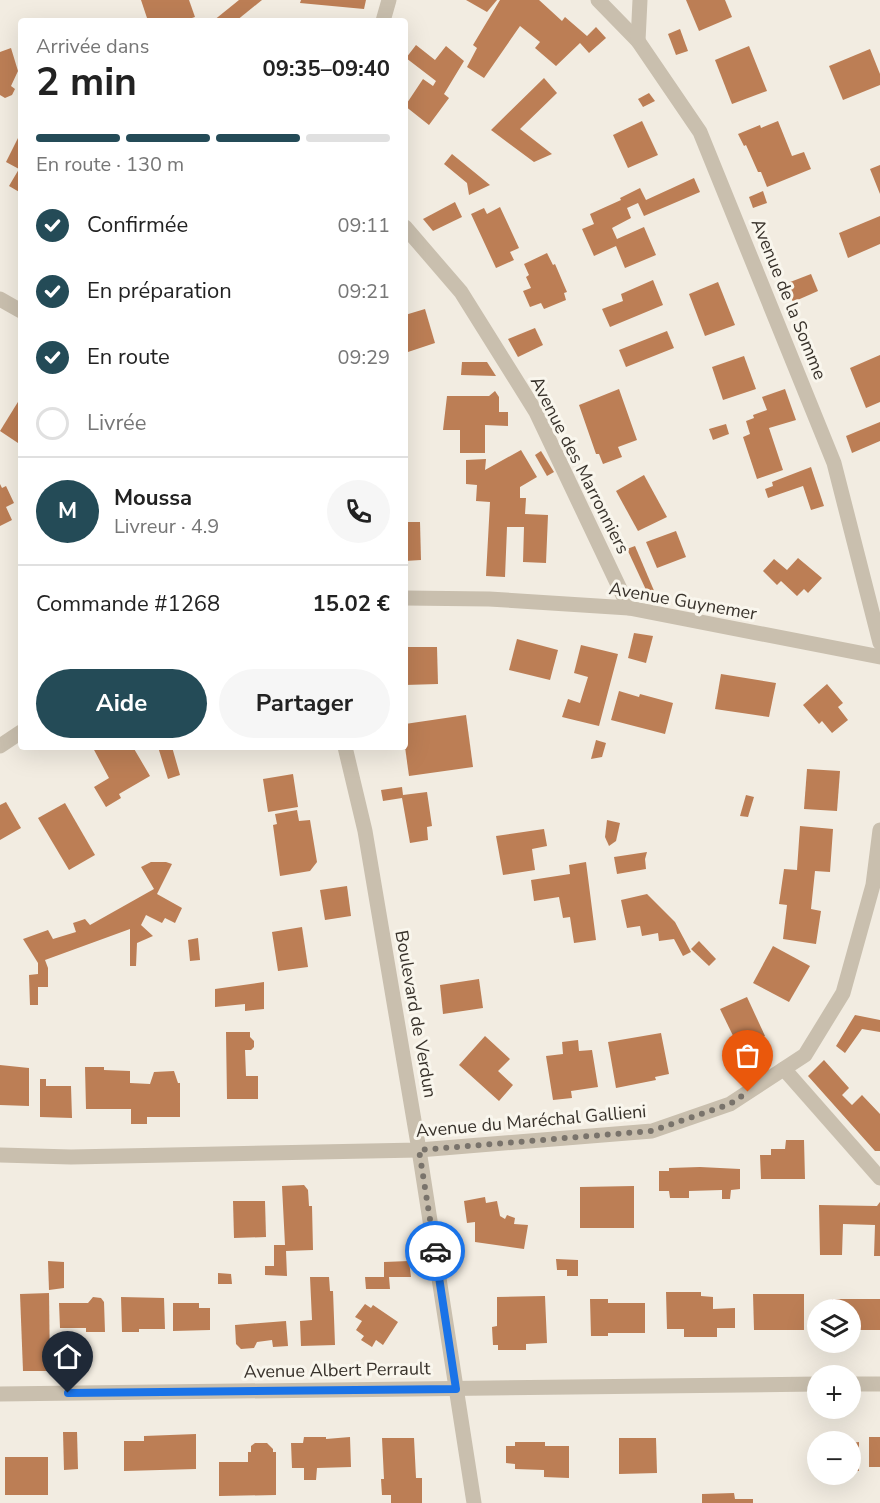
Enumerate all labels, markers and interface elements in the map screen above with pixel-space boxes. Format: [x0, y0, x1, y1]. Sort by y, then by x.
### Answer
text: Arrivée dans [36, 33, 149, 60]
text: 09:35–09:40 [262, 54, 390, 84]
text: 2 min [36, 56, 137, 109]
text: En route · 130 m [36, 151, 184, 178]
icon: check [36, 209, 69, 242]
text: Confirmée [87, 210, 188, 240]
text: 09:11 [337, 212, 390, 239]
street label: Avenue de la Somme [746, 215, 832, 383]
icon: check [36, 275, 69, 308]
text: En préparation [87, 276, 232, 306]
text: 09:21 [337, 278, 390, 305]
icon: check [36, 341, 69, 374]
text: En route [87, 342, 170, 372]
text: 09:29 [337, 344, 390, 371]
street label: Avenue des Marronniers [525, 372, 635, 558]
text: Livrée [87, 408, 147, 438]
button: phone [327, 480, 390, 543]
text: Moussa [114, 483, 192, 513]
text: M [58, 496, 77, 526]
text: Livreur · 4.9 [114, 513, 219, 540]
street label: Avenue Guynemer [607, 576, 759, 626]
text: Commande #1268 [36, 589, 220, 619]
text: 15.02 € [313, 589, 390, 619]
button: Aide [36, 669, 207, 738]
button: Partager [219, 669, 390, 738]
street label: Boulevard de Verdun [389, 928, 443, 1100]
pin [722, 1030, 773, 1092]
icon: bag [731, 1039, 764, 1072]
street label: Avenue du Maréchal Gallieni [415, 1099, 647, 1143]
courier [405, 1221, 465, 1281]
icon: car [419, 1235, 452, 1268]
map controls [807, 1299, 861, 1485]
button: layers [807, 1299, 861, 1353]
pin [42, 1331, 93, 1393]
icon: home [51, 1340, 84, 1373]
street label: Avenue Albert Perrault [243, 1356, 431, 1384]
button: + [807, 1365, 861, 1419]
button: − [807, 1431, 861, 1485]

